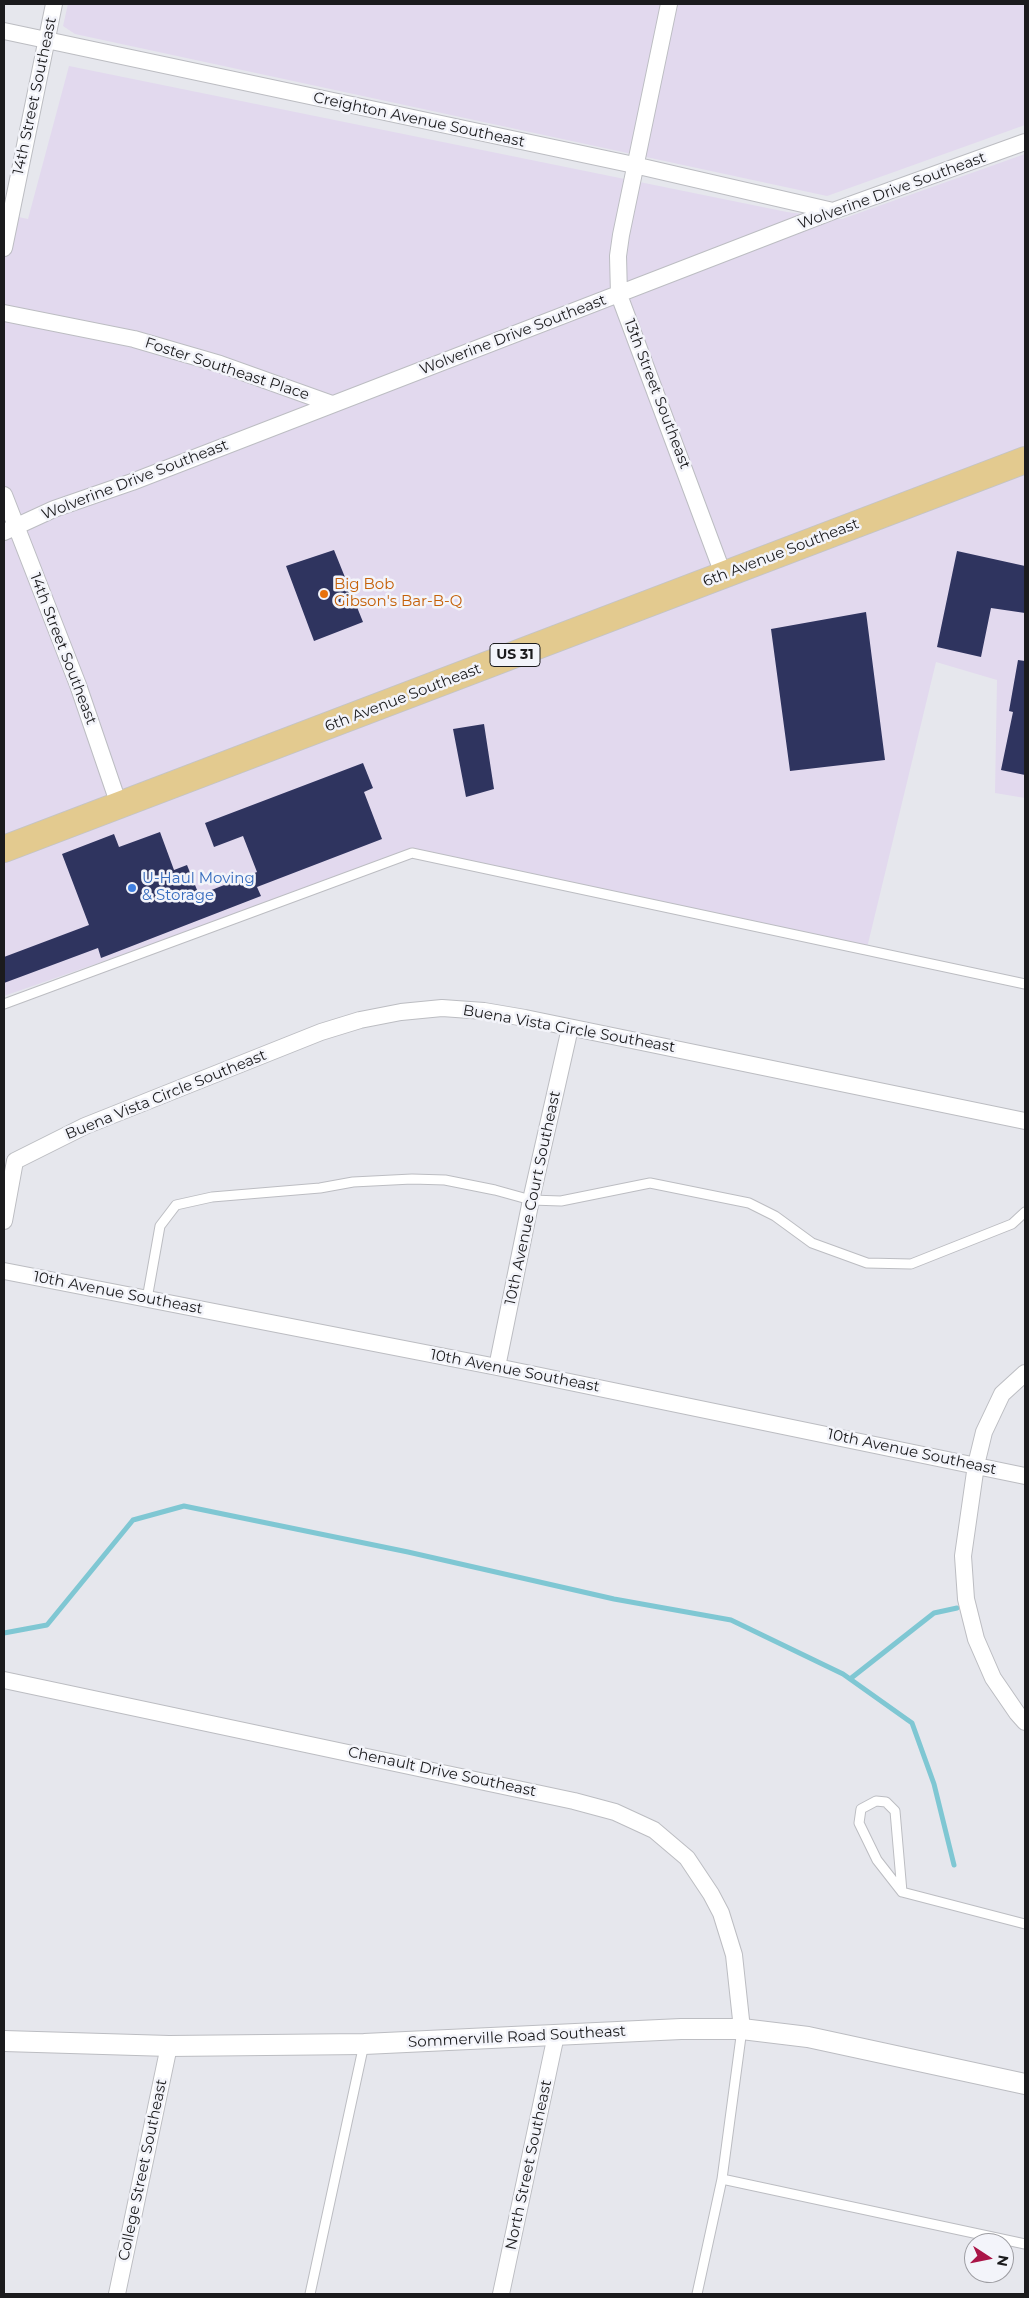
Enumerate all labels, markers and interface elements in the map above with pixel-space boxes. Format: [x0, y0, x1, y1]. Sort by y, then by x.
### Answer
street label: 14th Street Southeast [9, 15, 61, 177]
street label: Creighton Avenue Southeast [312, 89, 526, 151]
street label: Wolverine Drive Southeast [796, 149, 988, 233]
street label: Wolverine Drive Southeast [417, 291, 609, 379]
street label: 13th Street Southeast [620, 316, 694, 472]
street label: Foster Southeast Place [143, 334, 311, 404]
street label: Wolverine Drive Southeast [39, 436, 231, 524]
street label: 6th Avenue Southeast [700, 515, 862, 591]
street label: 14th Street Southeast [26, 571, 100, 727]
place label: Big Bob Gibson's Bar-B-Q [334, 576, 462, 611]
marker: Big Bob Gibson's Bar-B-Q [318, 588, 330, 600]
road number: US 31 [490, 644, 540, 666]
street label: 6th Avenue Southeast [322, 660, 484, 736]
place label: U-Haul Moving & Storage [142, 870, 255, 905]
marker: U-Haul Moving & Storage [126, 882, 138, 894]
street label: Buena Vista Circle Southeast [461, 1001, 677, 1057]
street label: Buena Vista Circle Southeast [63, 1046, 269, 1144]
street label: 10th Avenue Court Southeast [502, 1089, 564, 1307]
street label: 10th Avenue Southeast [32, 1268, 204, 1318]
street label: 10th Avenue Southeast [429, 1346, 601, 1396]
street label: 10th Avenue Southeast [826, 1425, 998, 1479]
street label: Chenault Drive Southeast [346, 1743, 538, 1801]
street label: Sommerville Road Southeast [408, 2022, 626, 2052]
street label: College Street Southeast [115, 2077, 171, 2263]
street label: North Street Southeast [502, 2078, 556, 2252]
north arrow [964, 2233, 1014, 2283]
text: N [993, 2253, 1013, 2268]

